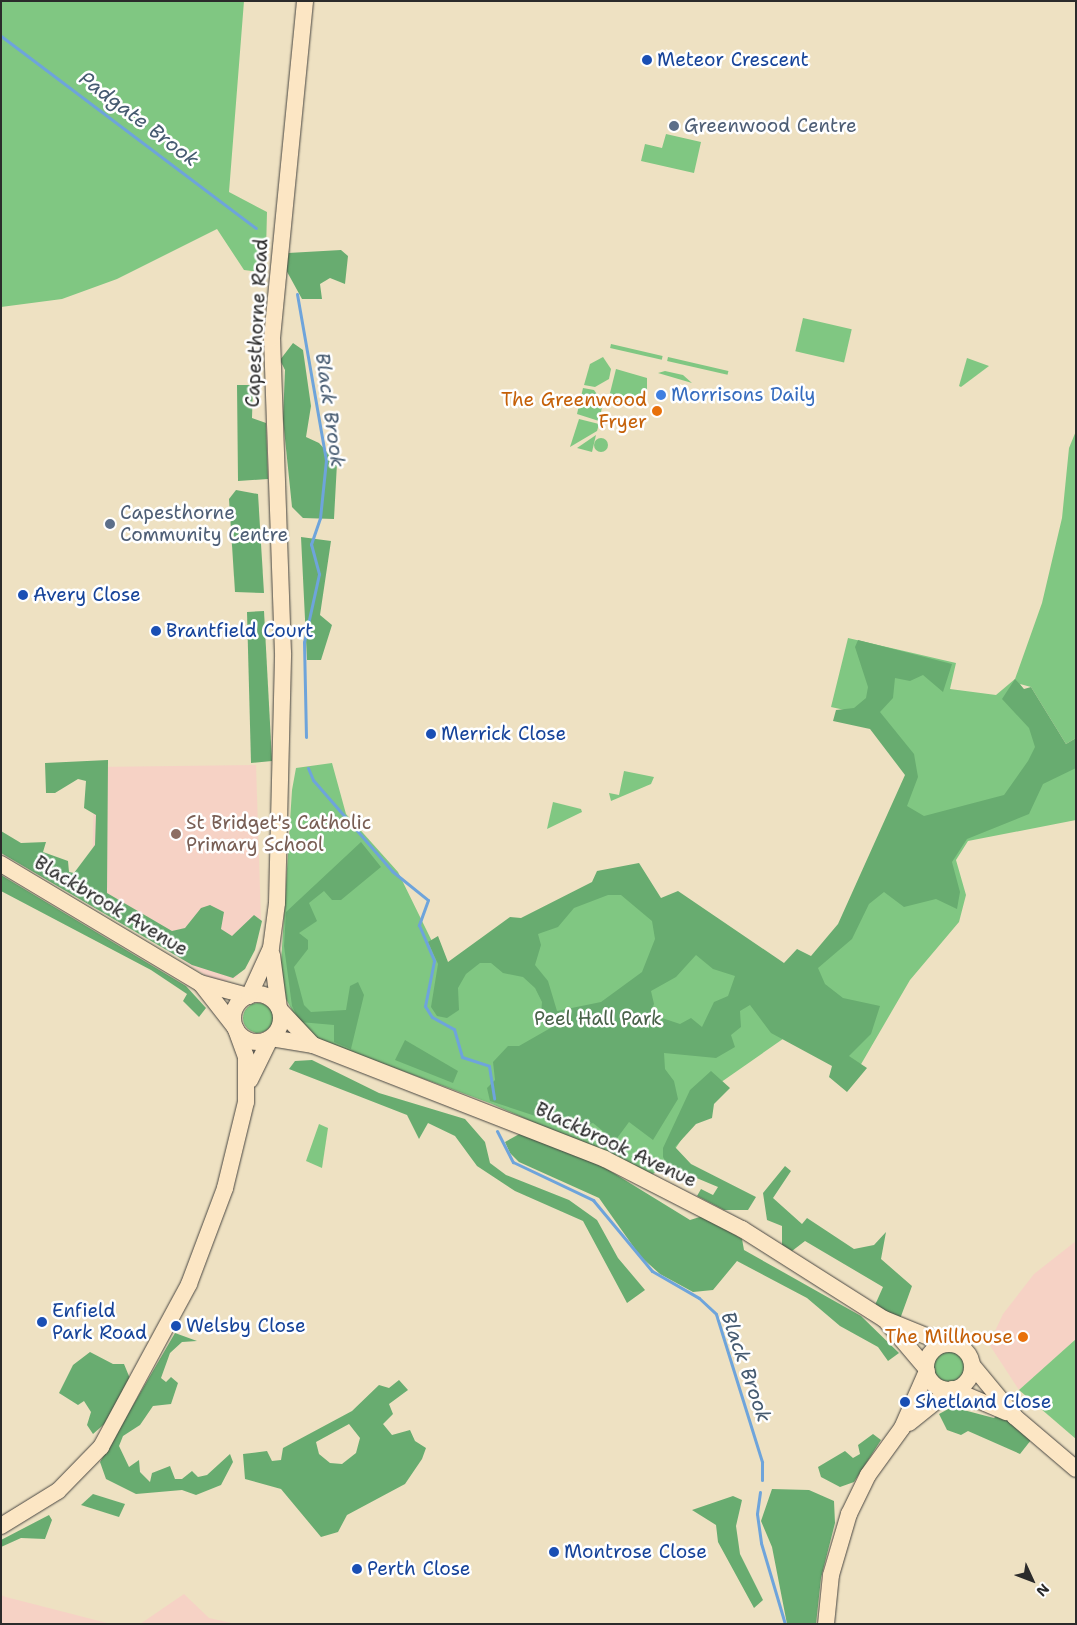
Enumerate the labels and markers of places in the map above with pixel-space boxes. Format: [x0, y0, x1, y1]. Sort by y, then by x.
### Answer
place label: Meteor Crescent [657, 49, 809, 71]
marker: Meteor Crescent [641, 54, 653, 66]
place label: Greenwood Centre [684, 115, 857, 137]
marker: Greenwood Centre [668, 120, 680, 132]
place label: Morrisons Daily [671, 384, 816, 406]
place label: The Greenwood Fryer [501, 389, 647, 433]
marker: Morrisons Daily [655, 389, 667, 401]
marker: The Greenwood Fryer [651, 405, 663, 417]
place label: Capesthorne Community Centre [120, 502, 288, 546]
marker: Capesthorne Community Centre [104, 518, 116, 530]
place label: Avery Close [33, 584, 141, 606]
marker: Avery Close [17, 589, 29, 601]
place label: Brantfield Court [166, 620, 313, 642]
marker: Brantfield Court [150, 625, 162, 637]
place label: Merrick Close [441, 723, 566, 745]
marker: Merrick Close [425, 728, 437, 740]
place label: St Bridget's Catholic Primary School [186, 812, 371, 856]
marker: St Bridget's Catholic Primary School [170, 828, 182, 840]
place label: Enfield Park Road [52, 1300, 147, 1344]
place label: Welsby Close [186, 1315, 306, 1337]
marker: Enfield Park Road [36, 1316, 48, 1328]
marker: Welsby Close [170, 1320, 182, 1332]
place label: The Millhouse [885, 1326, 1013, 1348]
marker: The Millhouse [1017, 1331, 1029, 1343]
place label: Shetland Close [915, 1391, 1051, 1413]
marker: Shetland Close [899, 1396, 911, 1408]
place label: Montrose Close [564, 1541, 707, 1563]
marker: Montrose Close [548, 1546, 560, 1558]
place label: Perth Close [367, 1558, 471, 1580]
marker: Perth Close [351, 1563, 363, 1575]

